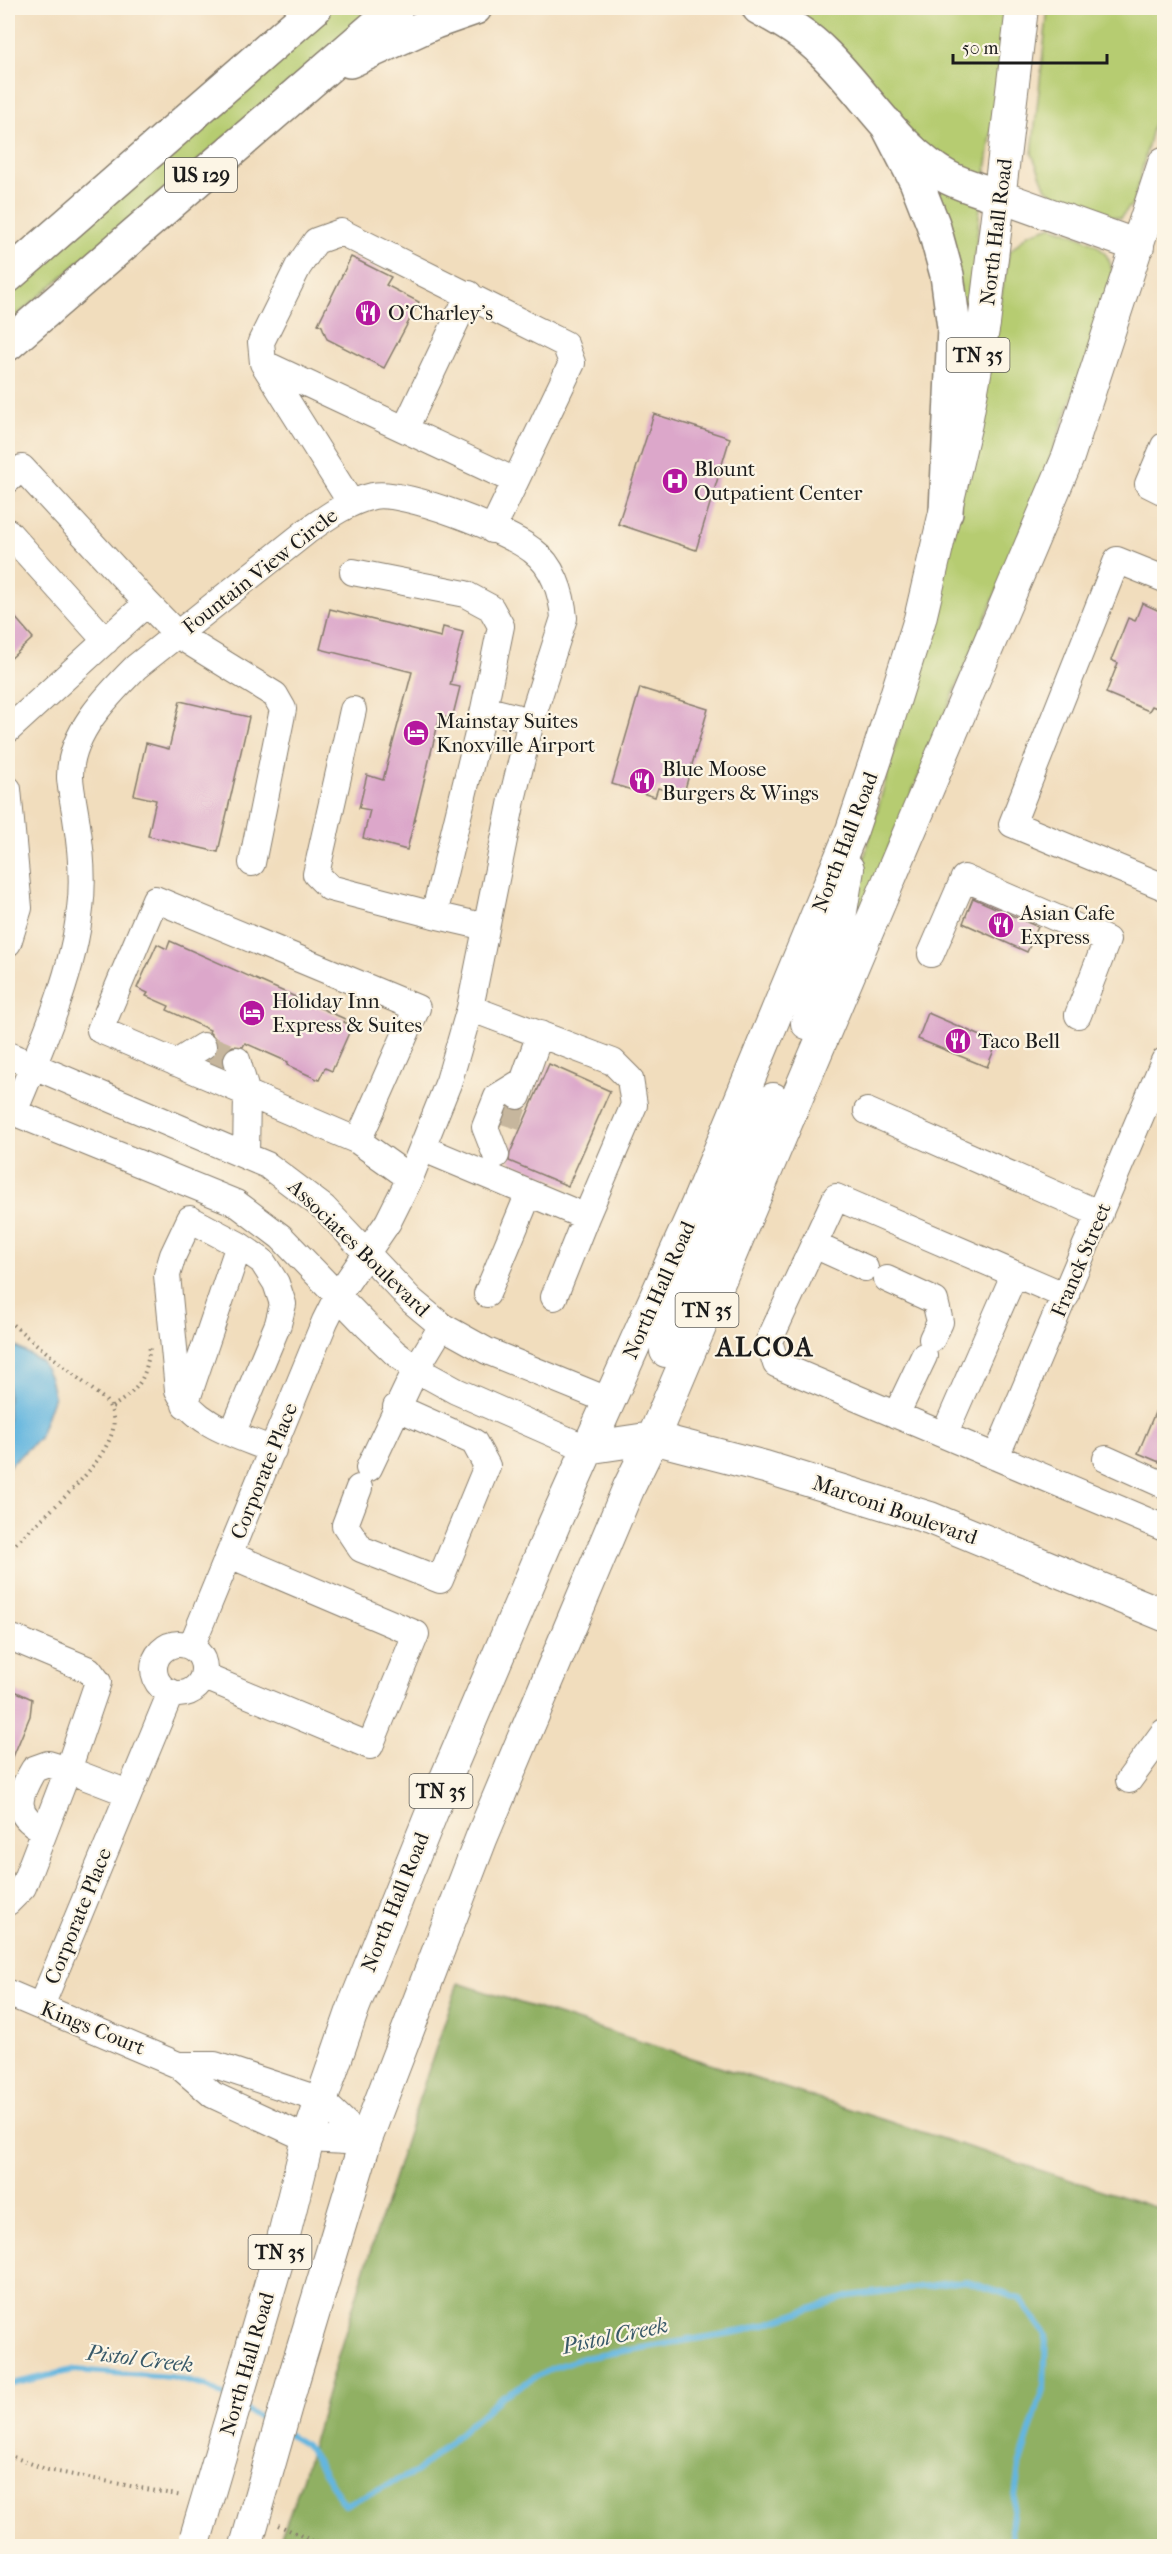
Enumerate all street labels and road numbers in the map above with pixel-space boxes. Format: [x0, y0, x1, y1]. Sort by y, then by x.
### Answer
street label: North Hall Road [975, 156, 1017, 307]
road number: US 129 [165, 158, 237, 192]
road number: TN 35 [946, 338, 1010, 372]
street label: Fountain View Circle [178, 503, 342, 639]
street label: North Hall Road [807, 768, 883, 915]
street label: Associates Boulevard [283, 1174, 435, 1322]
street label: Franck Street [1046, 1199, 1116, 1321]
street label: North Hall Road [618, 1217, 700, 1363]
road number: TN 35 [676, 1293, 738, 1327]
street label: Corporate Place [226, 1399, 302, 1543]
street label: Marconi Boulevard [810, 1471, 981, 1550]
road number: TN 35 [410, 1774, 472, 1808]
street label: North Hall Road [356, 1828, 434, 1975]
street label: Corporate Place [40, 1844, 116, 1988]
street label: Kings Court [37, 1996, 149, 2060]
road number: TN 35 [248, 2235, 312, 2269]
street label: North Hall Road [215, 2289, 279, 2438]

